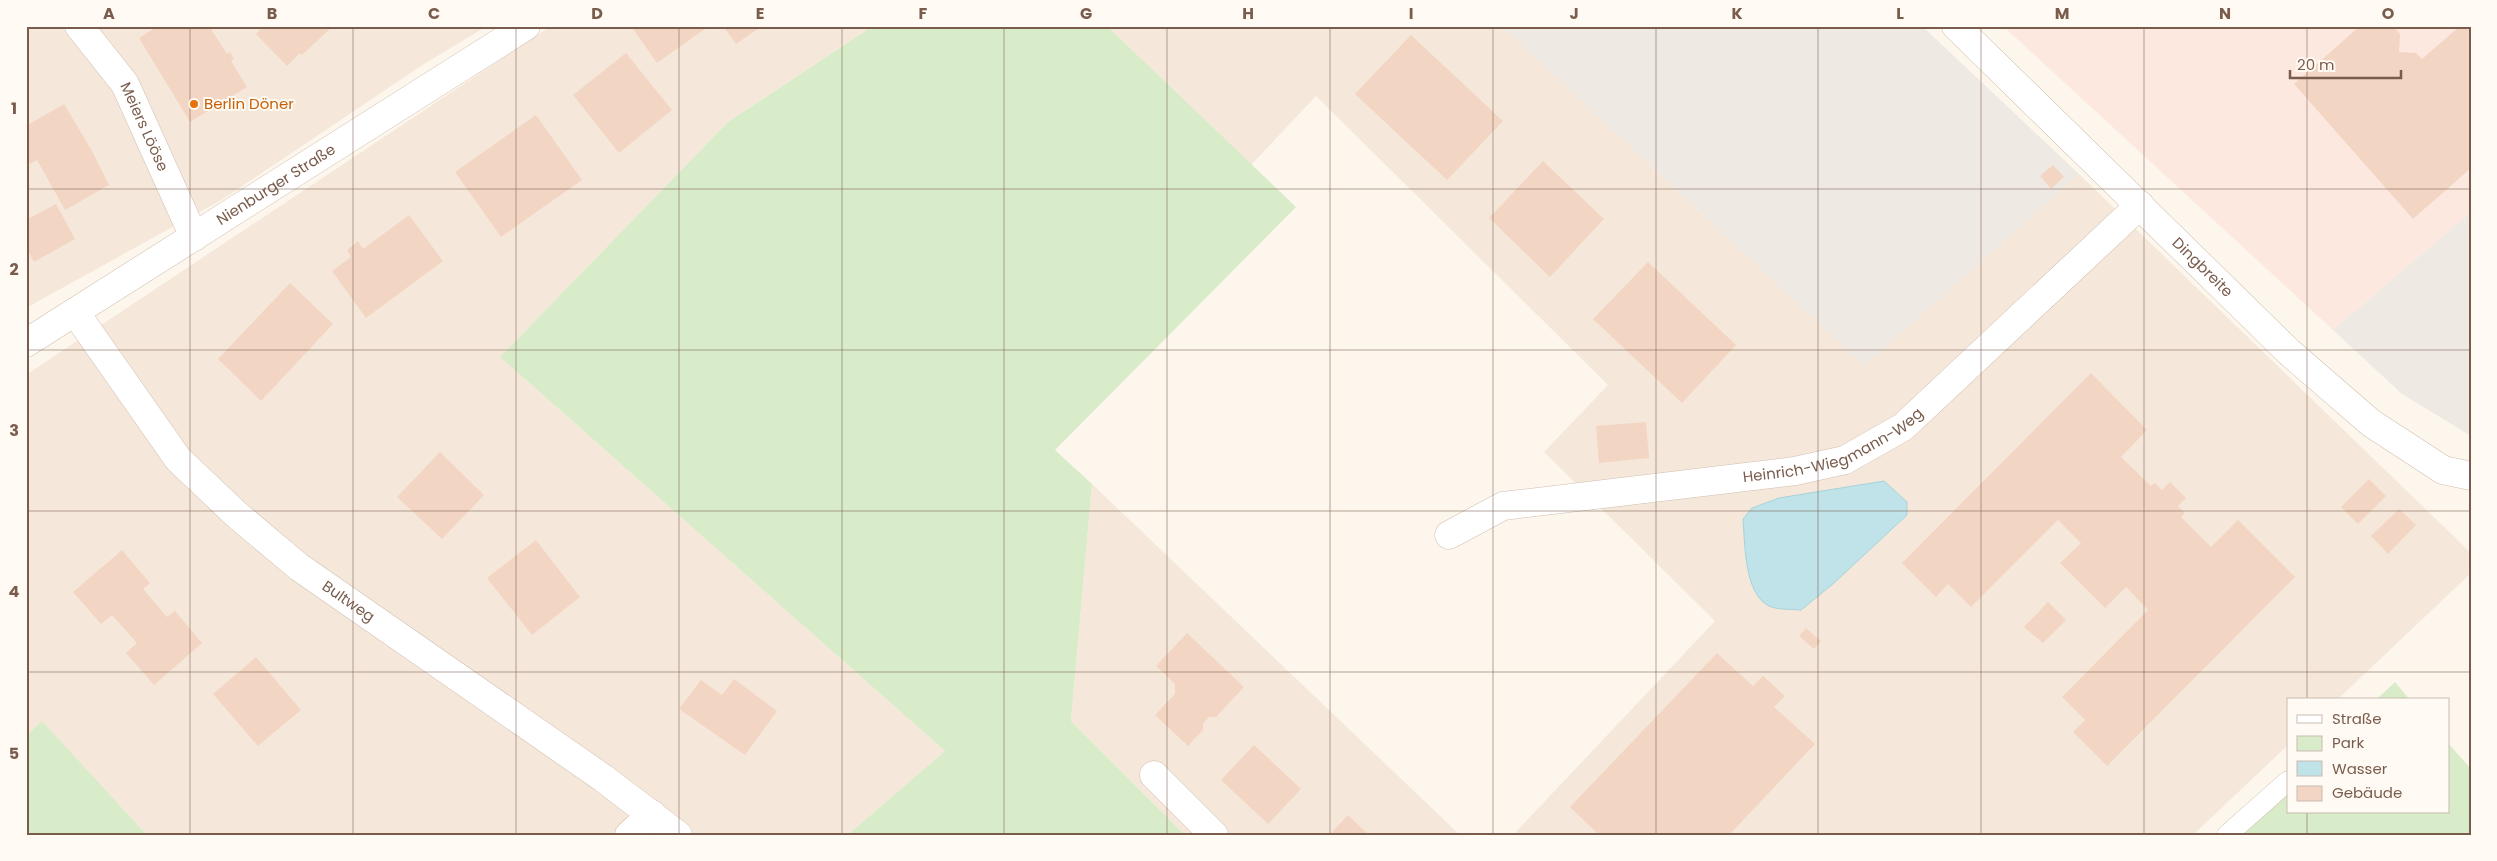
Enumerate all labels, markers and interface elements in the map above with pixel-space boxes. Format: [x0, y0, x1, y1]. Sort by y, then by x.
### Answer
text: A [103, 2, 115, 25]
text: B [267, 2, 277, 25]
text: C [428, 2, 440, 25]
text: D [591, 2, 603, 25]
text: E [756, 2, 764, 25]
text: F [919, 2, 928, 25]
text: G [1080, 2, 1092, 25]
text: H [1242, 2, 1254, 25]
text: I [1409, 2, 1413, 25]
text: J [1569, 2, 1579, 25]
text: K [1731, 2, 1743, 25]
text: L [1896, 2, 1904, 25]
text: M [2055, 2, 2069, 25]
text: N [2219, 2, 2231, 25]
text: O [2382, 2, 2395, 25]
scale bar [2290, 48, 2401, 80]
text: 20 m [2297, 54, 2335, 75]
street label: Meiers Lööse [116, 79, 174, 174]
place label: Berlin Döner [204, 93, 294, 114]
text: 1 [11, 97, 17, 120]
marker: Berlin Döner [188, 98, 200, 110]
street label: Nienburger Straße [212, 138, 339, 230]
street label: Dingbreite [2168, 232, 2238, 302]
text: 2 [9, 258, 19, 281]
street label: Heinrich-Wiegmann-Weg [1742, 403, 1927, 487]
text: 3 [9, 419, 19, 442]
street label: Bultweg [318, 575, 379, 627]
text: 4 [9, 580, 20, 603]
legend [2287, 698, 2450, 814]
text: Straße [2332, 708, 2382, 729]
text: Park [2332, 732, 2364, 753]
text: 5 [9, 742, 19, 765]
text: Wasser [2332, 758, 2388, 779]
text: Gebäude [2332, 782, 2402, 803]

